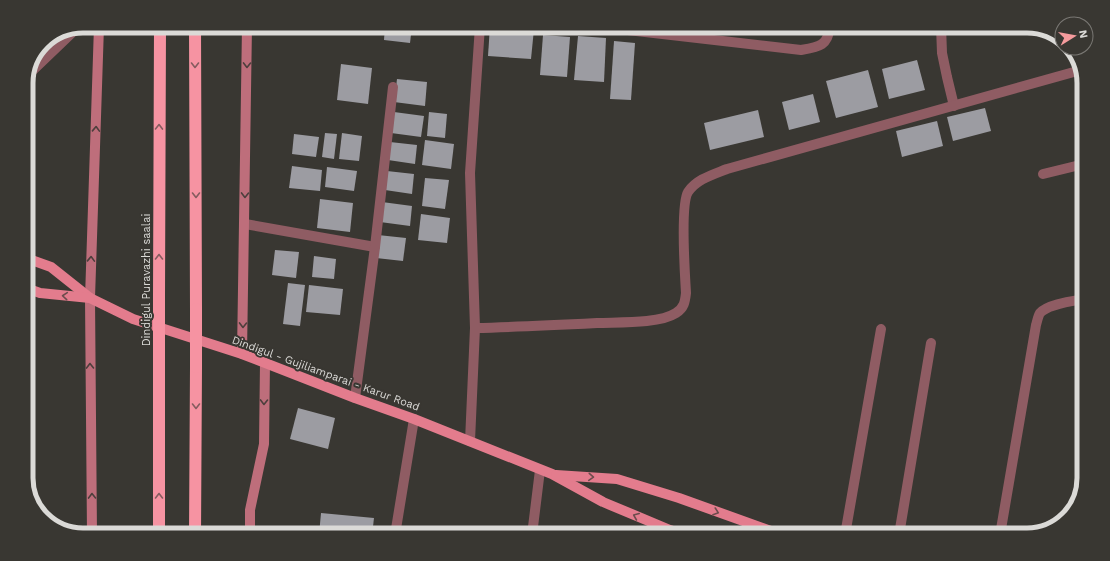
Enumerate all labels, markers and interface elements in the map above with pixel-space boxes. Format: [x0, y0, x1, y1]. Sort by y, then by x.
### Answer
north arrow [1054, 16, 1094, 56]
text: N [1076, 29, 1090, 39]
one-way arrow [191, 62, 199, 68]
one-way arrow [243, 62, 251, 68]
one-way arrow [155, 124, 163, 130]
one-way arrow [92, 126, 100, 132]
one-way arrow [192, 192, 200, 198]
one-way arrow [241, 192, 249, 198]
street label: Dindigul Puravazhi saalai [140, 214, 153, 346]
one-way arrow [155, 254, 163, 260]
one-way arrow [87, 256, 95, 262]
one-way arrow [62, 291, 68, 300]
one-way arrow [239, 322, 247, 328]
street label: Dindigul - Gujiliamparai - Karur Road [230, 333, 422, 414]
one-way arrow [86, 363, 95, 369]
one-way arrow [260, 399, 268, 405]
one-way arrow [192, 403, 200, 409]
one-way arrow [588, 473, 594, 482]
one-way arrow [88, 493, 96, 499]
one-way arrow [155, 493, 163, 499]
one-way arrow [712, 507, 719, 515]
one-way arrow [632, 513, 640, 521]

